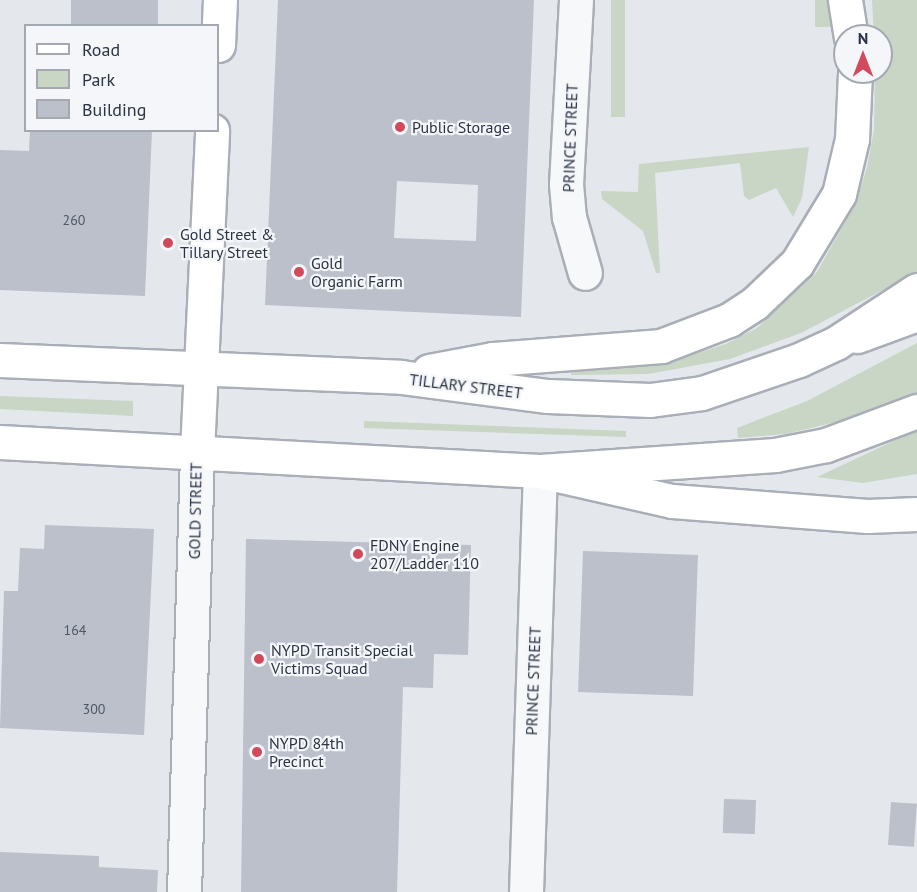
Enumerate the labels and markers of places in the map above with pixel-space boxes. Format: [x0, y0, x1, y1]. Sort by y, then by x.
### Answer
place label: Public Storage [412, 117, 511, 137]
marker: Public Storage [393, 120, 407, 134]
place label: Gold Street & Tillary Street [180, 224, 274, 262]
marker: Gold Street & Tillary Street [161, 236, 175, 250]
place label: Gold Organic Farm [311, 253, 403, 291]
marker: Gold Organic Farm [292, 265, 306, 279]
place label: FDNY Engine 207/Ladder 110 [370, 535, 479, 573]
marker: FDNY Engine 207/Ladder 110 [351, 547, 365, 561]
place label: NYPD Transit Special Victims Squad [271, 640, 414, 678]
marker: NYPD Transit Special Victims Squad [252, 652, 266, 666]
place label: NYPD 84th Precinct [269, 733, 344, 771]
marker: NYPD 84th Precinct [250, 745, 264, 759]

